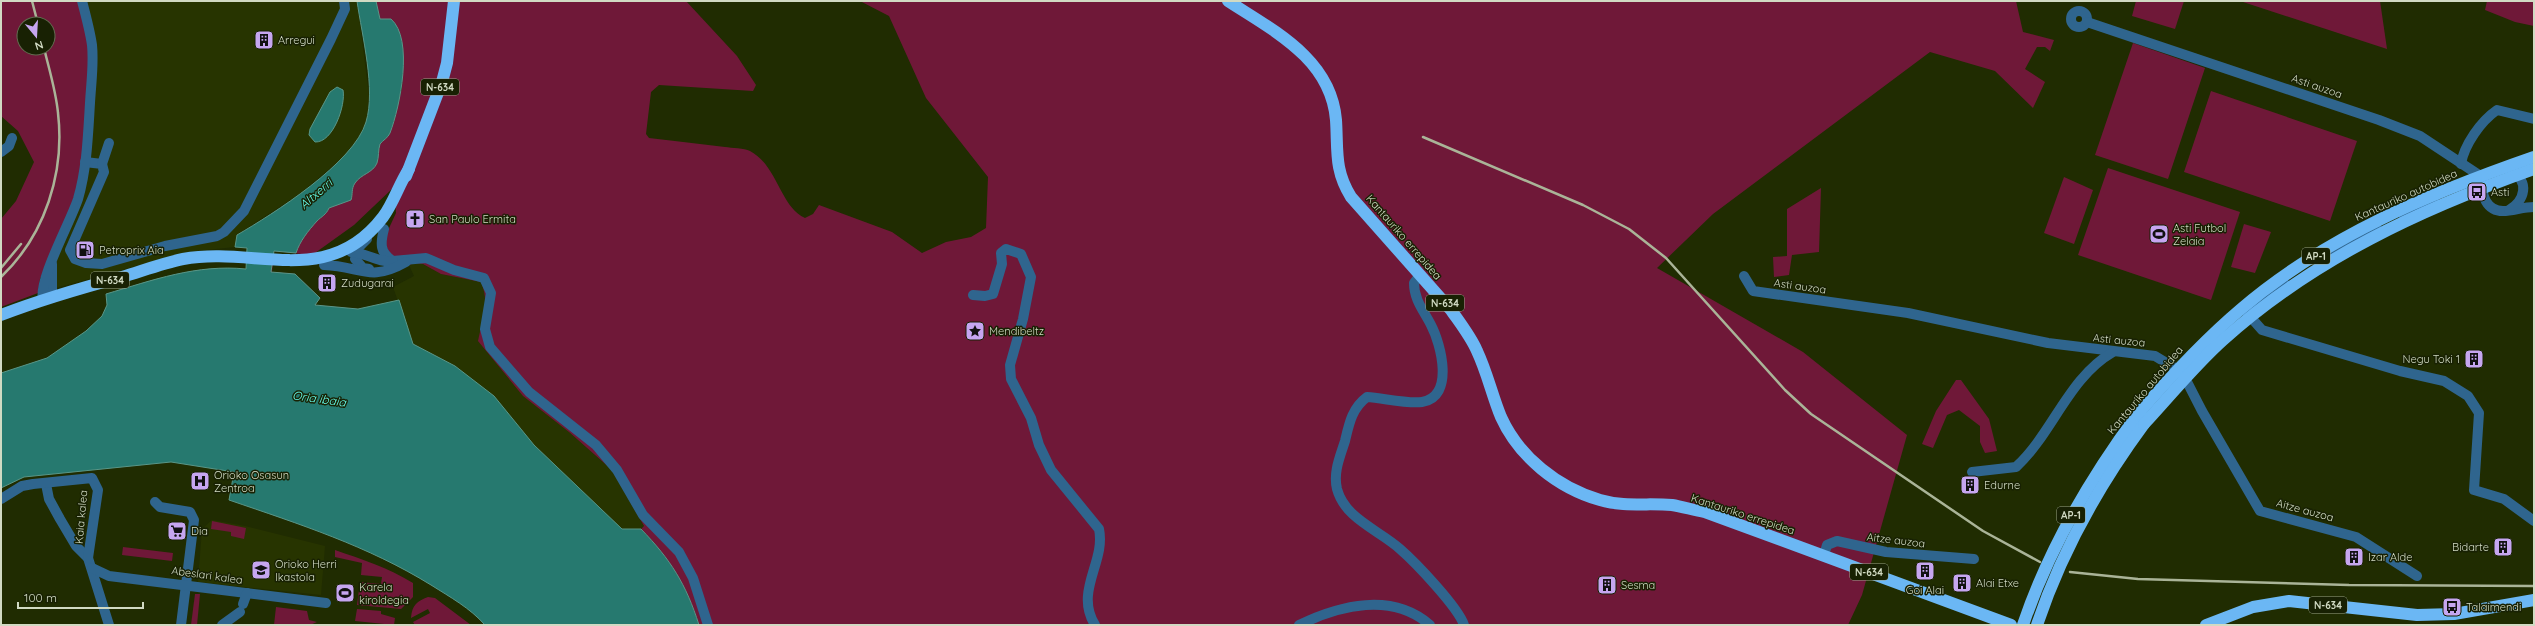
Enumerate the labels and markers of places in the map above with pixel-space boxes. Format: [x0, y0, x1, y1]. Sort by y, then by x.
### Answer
building icon: Arregui [253, 29, 275, 51]
place label: Arregui [278, 33, 315, 47]
bus stop icon: Asti [2466, 181, 2488, 203]
place label: Asti [2491, 185, 2509, 199]
church icon: San Paulo Ermita [404, 208, 426, 230]
place label: San Paulo Ermita [429, 212, 516, 226]
place label: Asti Futbol Zelaia [2173, 221, 2226, 248]
sports icon: Asti Futbol Zelaia [2148, 223, 2170, 245]
fuel station icon: Petroprix Aia [74, 239, 96, 261]
place label: Petroprix Aia [99, 243, 164, 257]
building icon: Zudugarai [316, 272, 338, 294]
place label: Zudugarai [341, 276, 394, 290]
place icon: Mendibeltz [964, 320, 986, 342]
place label: Mendibeltz [989, 324, 1044, 338]
building icon: Negu Toki 1 [2463, 348, 2485, 370]
place label: Negu Toki 1 [2403, 352, 2460, 366]
place label: Orioko Osasun Zentroa [214, 468, 289, 495]
hospital icon: Orioko Osasun Zentroa [189, 470, 211, 492]
building icon: Edurne [1959, 474, 1981, 496]
place label: Edurne [1984, 478, 2020, 492]
supermarket icon: Dia [166, 520, 188, 542]
place label: Dia [191, 524, 208, 538]
building icon: Bidarte [2492, 536, 2514, 558]
place label: Bidarte [2452, 540, 2489, 554]
building icon: Izar Alde [2343, 546, 2365, 568]
place label: Izar Alde [2368, 550, 2412, 564]
place label: Orioko Herri Ikastola [275, 557, 337, 584]
school or university icon: Orioko Herri Ikastola [250, 559, 272, 581]
building icon: Goi Alai [1914, 560, 1936, 582]
building icon: Alai Etxe [1951, 572, 1973, 594]
building icon: Sesma [1596, 574, 1618, 596]
place label: Alai Etxe [1976, 576, 2019, 590]
place label: Sesma [1621, 578, 1655, 592]
place label: Karela kiroldegia [359, 580, 409, 607]
sports icon: Karela kiroldegia [334, 582, 356, 604]
place label: Goi Alai [1906, 583, 1944, 597]
bus stop icon: Talaimendi [2441, 596, 2463, 618]
place label: Talaimendi [2466, 600, 2521, 614]

